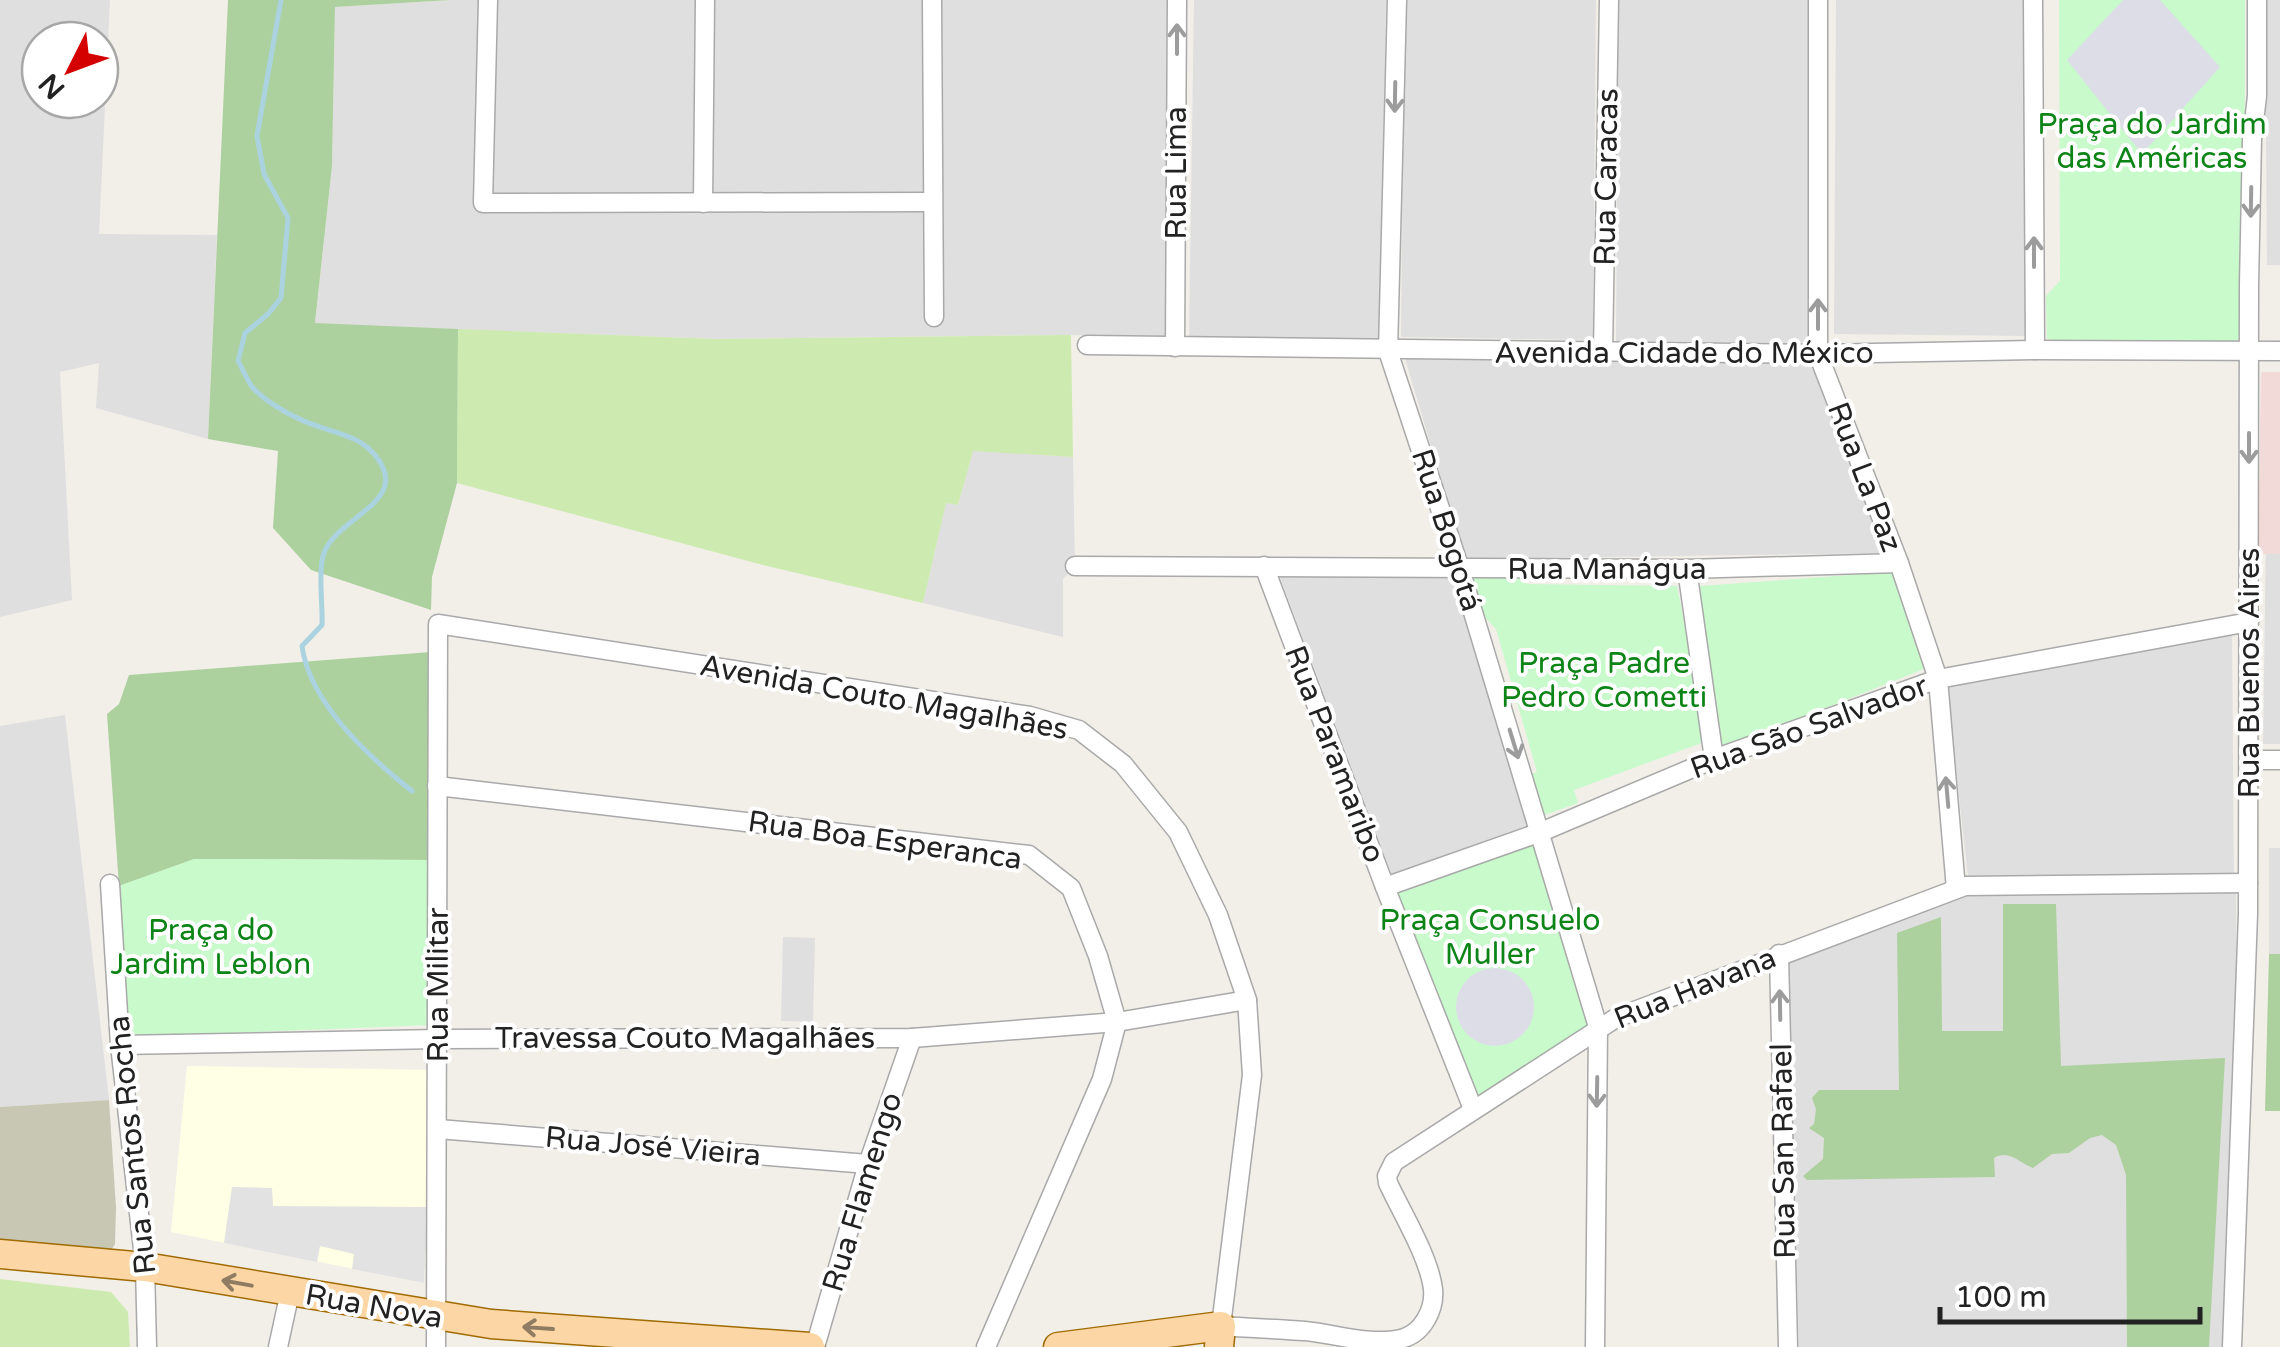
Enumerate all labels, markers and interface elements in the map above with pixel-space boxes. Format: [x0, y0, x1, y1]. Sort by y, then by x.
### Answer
north arrow [20, 20, 120, 120]
one-way arrow [1168, 24, 1186, 56]
text: N [32, 66, 72, 106]
one-way arrow [1385, 81, 1404, 113]
street label: Rua Caracas [1586, 88, 1627, 266]
street label: Rua Lima [1158, 106, 1195, 240]
park label: Praça do Jardim das Américas [2037, 106, 2267, 177]
one-way arrow [2242, 186, 2261, 218]
one-way arrow [2024, 237, 2044, 270]
one-way arrow [1808, 298, 1828, 330]
street label: Avenida Cidade do México [1494, 335, 1874, 372]
street label: Rua La Paz [1819, 397, 1910, 557]
one-way arrow [2240, 430, 2258, 463]
street label: Rua Bogotá [1403, 444, 1490, 616]
street label: Rua Buenos Aires [2231, 548, 2268, 798]
street label: Rua Manágua [1507, 551, 1707, 588]
street label: Rua Paramaribo [1276, 640, 1393, 868]
park label: Praça Padre Pedro Cometti [1501, 645, 1707, 716]
street label: Avenida Couto Magalhães [697, 647, 1071, 748]
street label: Rua São Salvador [1686, 667, 1933, 788]
one-way arrow [1506, 728, 1524, 759]
one-way arrow [1938, 776, 1957, 809]
street label: Rua Boa Esperanca [745, 803, 1024, 878]
park label: Praça Consuelo Muller [1379, 902, 1601, 973]
street label: Rua Militar [420, 907, 457, 1063]
park label: Praça do Jardim Leblon [111, 912, 311, 983]
street label: Rua Havana [1609, 939, 1782, 1038]
one-way arrow [1770, 989, 1789, 1021]
street label: Rua Santos Rocha [101, 1014, 164, 1276]
street label: Travessa Couto Magalhães [495, 1020, 875, 1057]
street label: Rua San Rafael [1763, 1043, 1804, 1259]
one-way arrow [1588, 1075, 1607, 1107]
street label: Rua Flamengo [815, 1088, 910, 1296]
street label: Rua José Vieira [544, 1119, 762, 1174]
scale bar [1940, 1262, 2200, 1324]
one-way arrow [222, 1273, 254, 1292]
street label: Rua Nova [302, 1276, 445, 1337]
text: 100 m [1955, 1279, 2047, 1316]
one-way arrow [522, 1318, 555, 1337]

